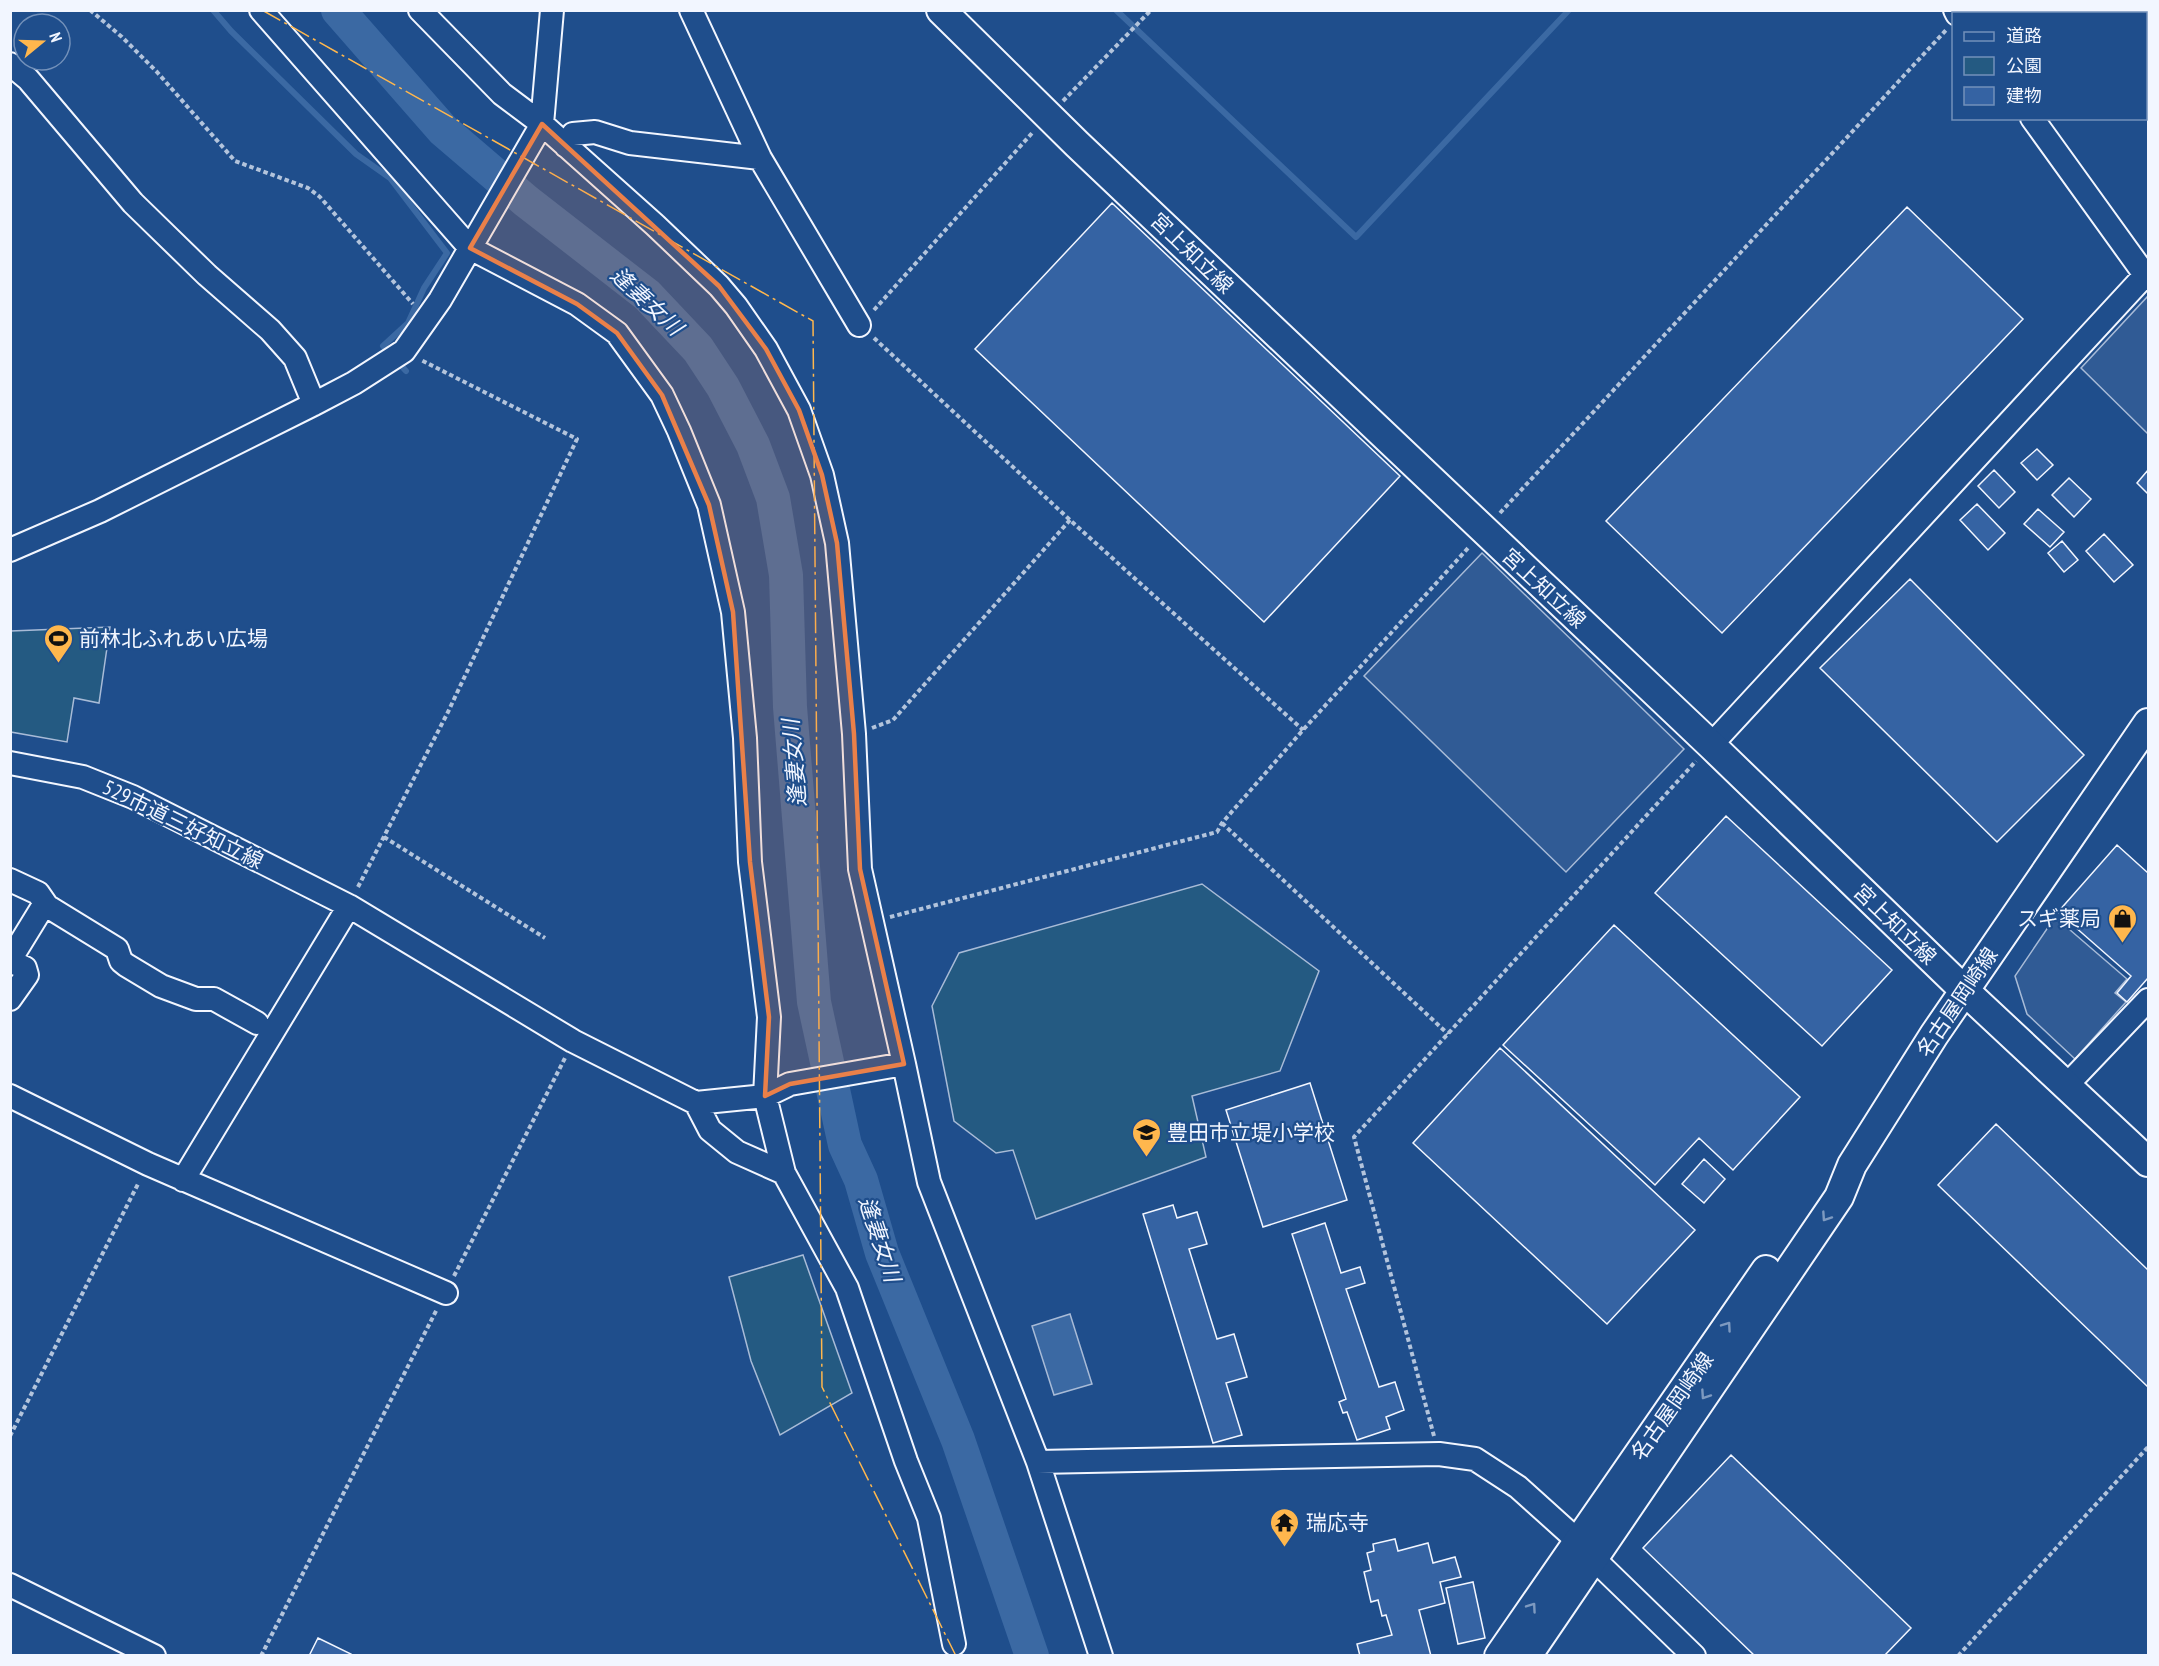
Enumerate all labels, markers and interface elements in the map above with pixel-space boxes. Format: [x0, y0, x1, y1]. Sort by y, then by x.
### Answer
north arrow [12, 12, 72, 72]
legend [1952, 12, 2147, 120]
text: 道路 [2006, 24, 2042, 47]
text: N [45, 30, 67, 44]
text: 公園 [2006, 54, 2042, 77]
text: 建物 [2006, 84, 2042, 107]
street label: 宮上知立線 [1145, 207, 1239, 299]
water label: 逢妻女川 [605, 261, 690, 343]
street label: 宮上知立線 [1496, 542, 1592, 634]
sports icon: 前林北ふれあい広場 [42, 622, 74, 664]
place label: 前林北ふれあい広場 [79, 625, 268, 652]
water label: 逢妻女川 [776, 716, 812, 808]
street label: 529市道三好知立線 [98, 773, 268, 875]
street label: 宮上知立線 [1848, 878, 1942, 970]
shop icon: スギ薬局 [2106, 902, 2138, 944]
place label: スギ薬局 [2017, 905, 2101, 932]
street label: 名古屋岡崎線 [1911, 942, 2003, 1062]
school or university icon: 豊田市立堤小学校 [1130, 1116, 1162, 1158]
place label: 豊田市立堤小学校 [1167, 1119, 1335, 1146]
water label: 逢妻女川 [853, 1193, 908, 1287]
one-way arrow [1822, 1210, 1833, 1221]
one-way arrow [1720, 1322, 1731, 1333]
street label: 名古屋岡崎線 [1625, 1347, 1719, 1465]
one-way arrow [1701, 1389, 1712, 1400]
temple icon: 瑞応寺 [1269, 1506, 1301, 1548]
place label: 瑞応寺 [1306, 1509, 1369, 1536]
one-way arrow [1525, 1603, 1536, 1614]

